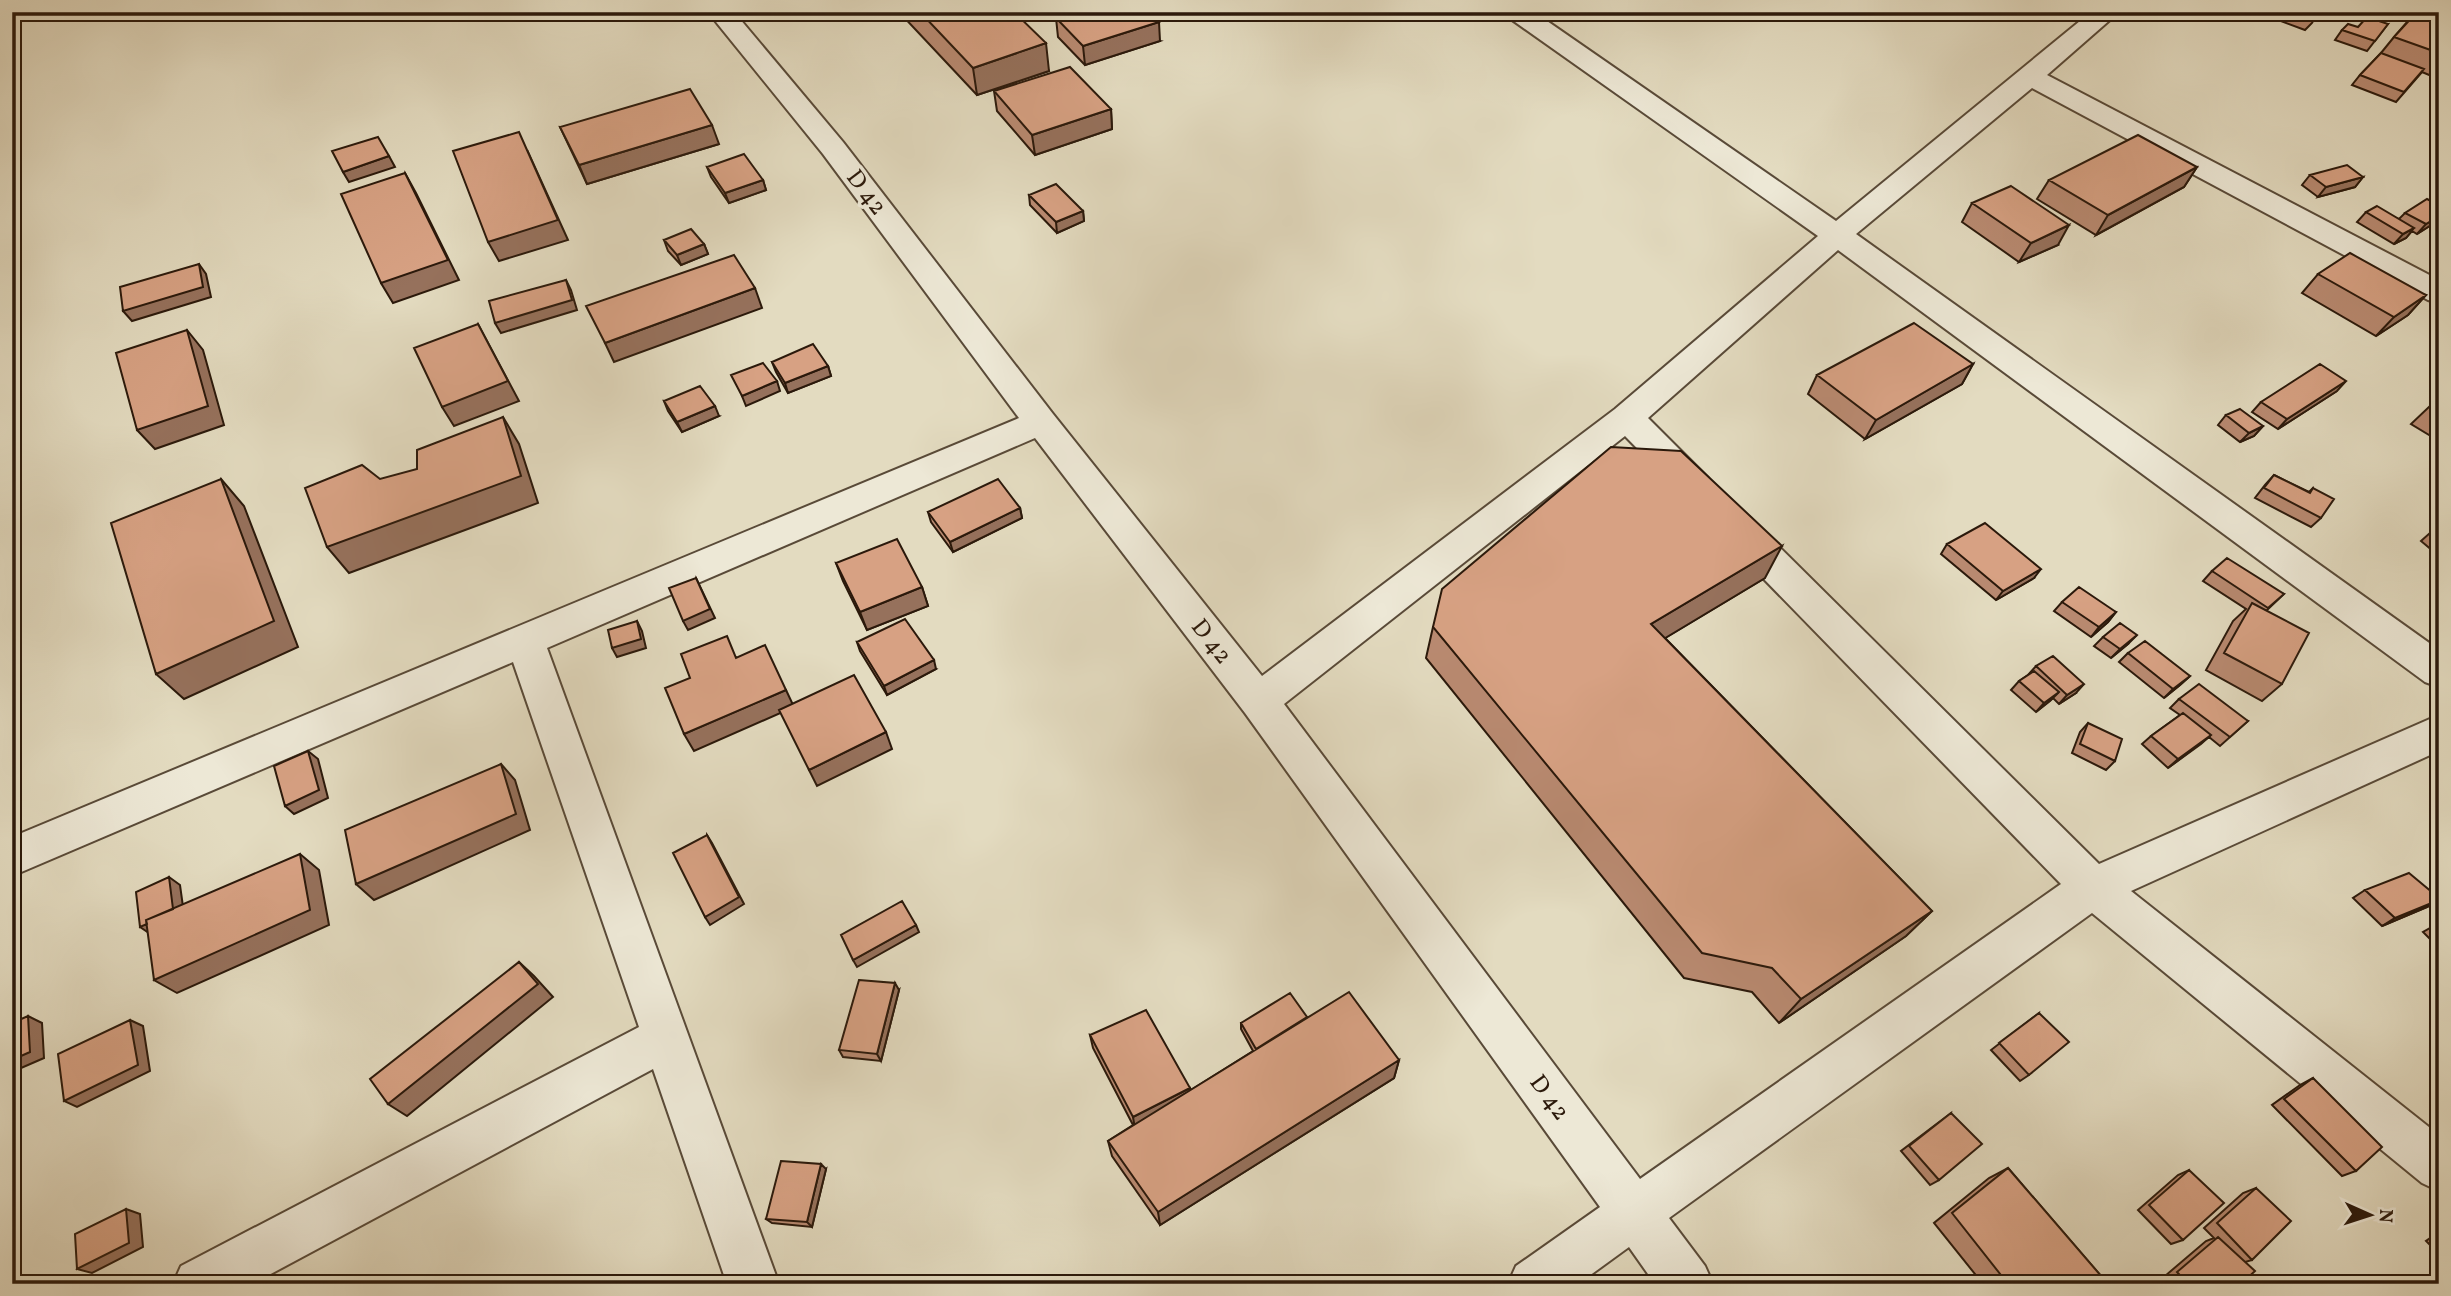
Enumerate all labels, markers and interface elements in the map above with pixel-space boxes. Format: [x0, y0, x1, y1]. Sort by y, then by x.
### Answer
street label: D 42 [837, 163, 894, 223]
street label: D 42 [1182, 612, 1239, 672]
street label: D 42 [1520, 1068, 1577, 1128]
north arrow [2336, 1180, 2406, 1250]
text: N [2372, 1208, 2398, 1224]

